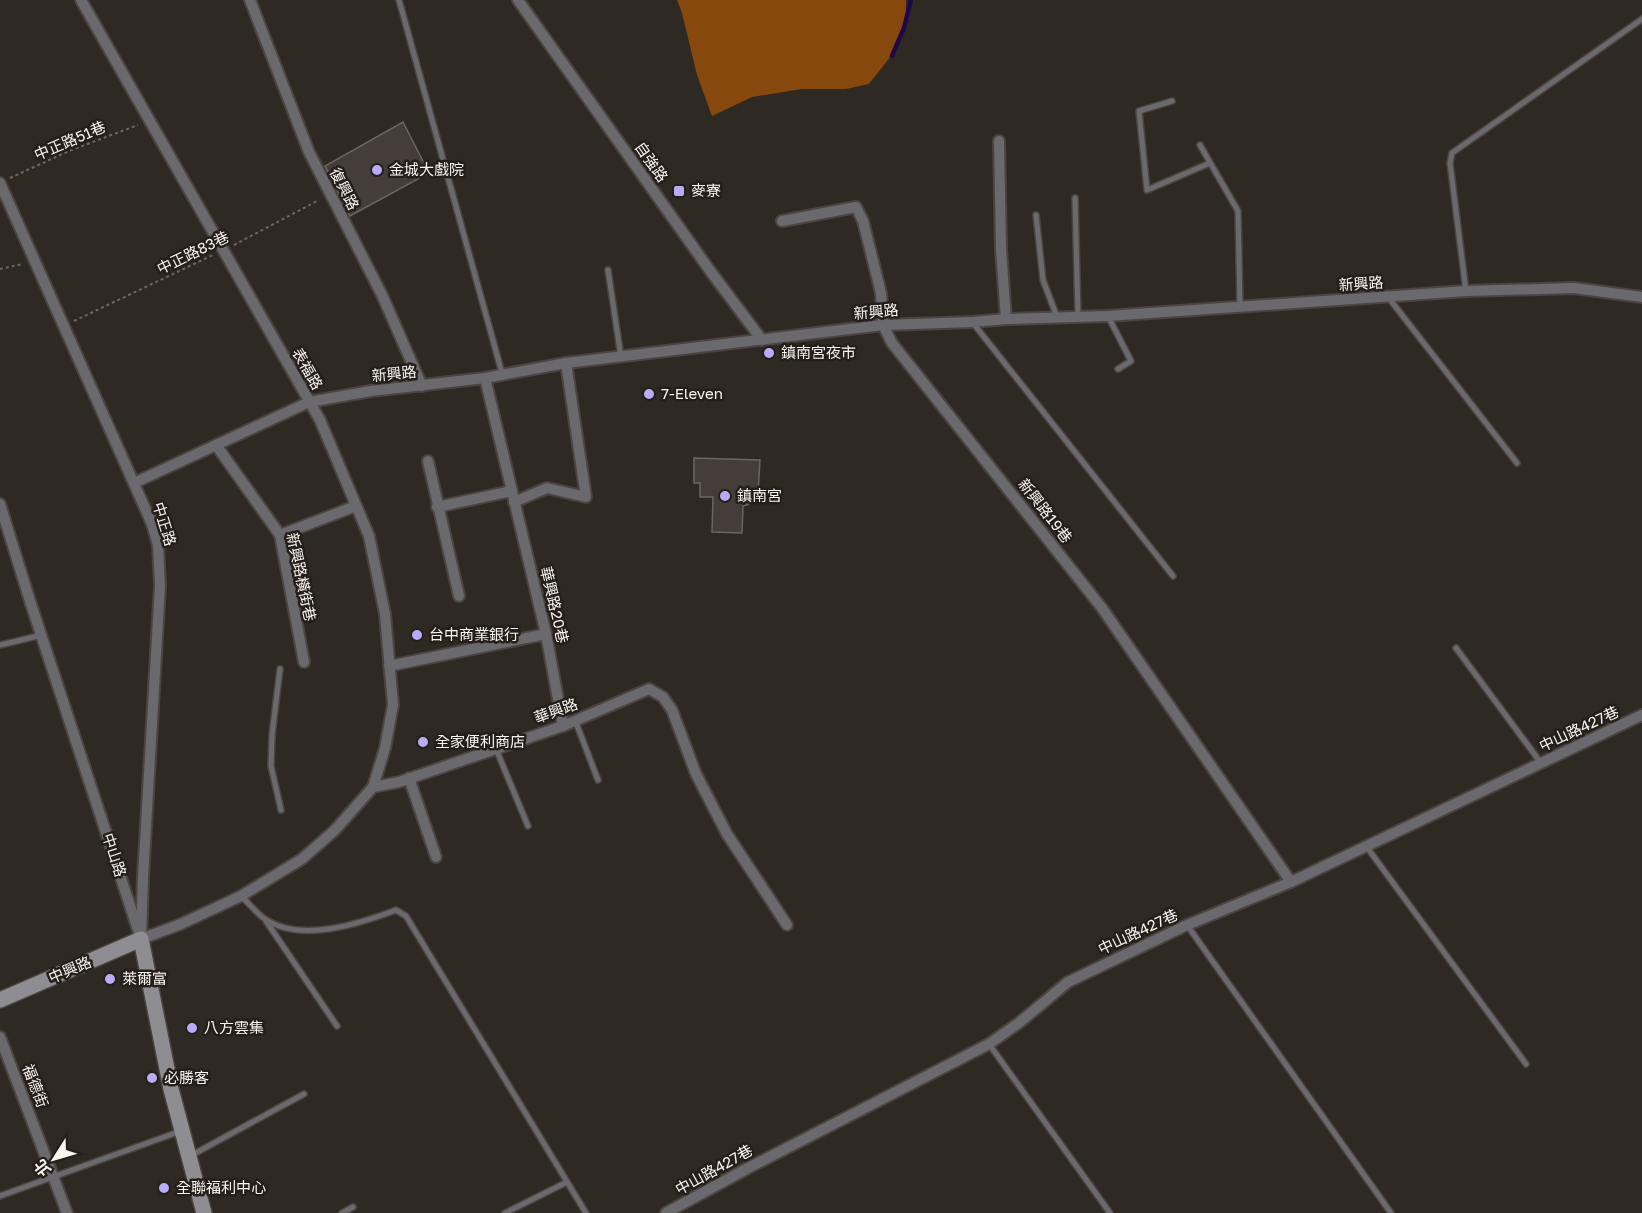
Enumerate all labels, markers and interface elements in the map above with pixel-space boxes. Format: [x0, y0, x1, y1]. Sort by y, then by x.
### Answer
street label: 中正路51巷 [31, 117, 108, 163]
street label: 自強路 [632, 138, 672, 185]
place label: 金城大戲院 [389, 160, 464, 178]
marker: 金城大戲院 [370, 163, 384, 177]
street label: 復興路 [327, 164, 363, 213]
place label: 麥寮 [691, 181, 721, 199]
marker: 麥寮 [672, 184, 686, 198]
street label: 中正路83巷 [154, 227, 232, 277]
street label: 新興路 [1338, 272, 1384, 294]
street label: 新興路 [853, 300, 899, 322]
place label: 鎮南宮夜市 [781, 343, 856, 361]
street label: 表福路 [289, 345, 327, 392]
marker: 鎮南宮夜市 [762, 346, 776, 360]
street label: 新興路 [371, 362, 417, 384]
place label: 7-Eleven [661, 384, 723, 402]
marker: 7-Eleven [642, 387, 656, 401]
street label: 新興路19巷 [1015, 475, 1076, 546]
place label: 鎮南宮 [737, 486, 782, 504]
marker: 鎮南宮 [718, 489, 732, 503]
street label: 中正路 [150, 500, 180, 548]
street label: 新興路橫街巷 [284, 531, 320, 623]
street label: 華興路20巷 [537, 565, 573, 645]
place label: 台中商業銀行 [429, 625, 519, 643]
marker: 台中商業銀行 [410, 628, 424, 642]
street label: 華興路 [531, 694, 580, 726]
street label: 中山路427巷 [1536, 702, 1621, 754]
place label: 全家便利商店 [435, 732, 525, 750]
marker: 全家便利商店 [416, 735, 430, 749]
street label: 中山路 [99, 831, 130, 879]
street label: 中山路427巷 [1095, 905, 1180, 957]
street label: 中興路 [45, 952, 94, 986]
place label: 萊爾富 [122, 969, 167, 987]
marker: 萊爾富 [103, 972, 117, 986]
place label: 八方雲集 [204, 1018, 264, 1036]
marker: 八方雲集 [185, 1021, 199, 1035]
street label: 福德街 [19, 1061, 52, 1110]
place label: 必勝客 [164, 1068, 209, 1086]
marker: 必勝客 [145, 1071, 159, 1085]
north arrow [24, 1129, 84, 1189]
street label: 中山路427巷 [672, 1140, 755, 1198]
text: 北 [29, 1156, 55, 1180]
place label: 全聯福利中心 [176, 1178, 266, 1196]
marker: 全聯福利中心 [157, 1181, 171, 1195]

